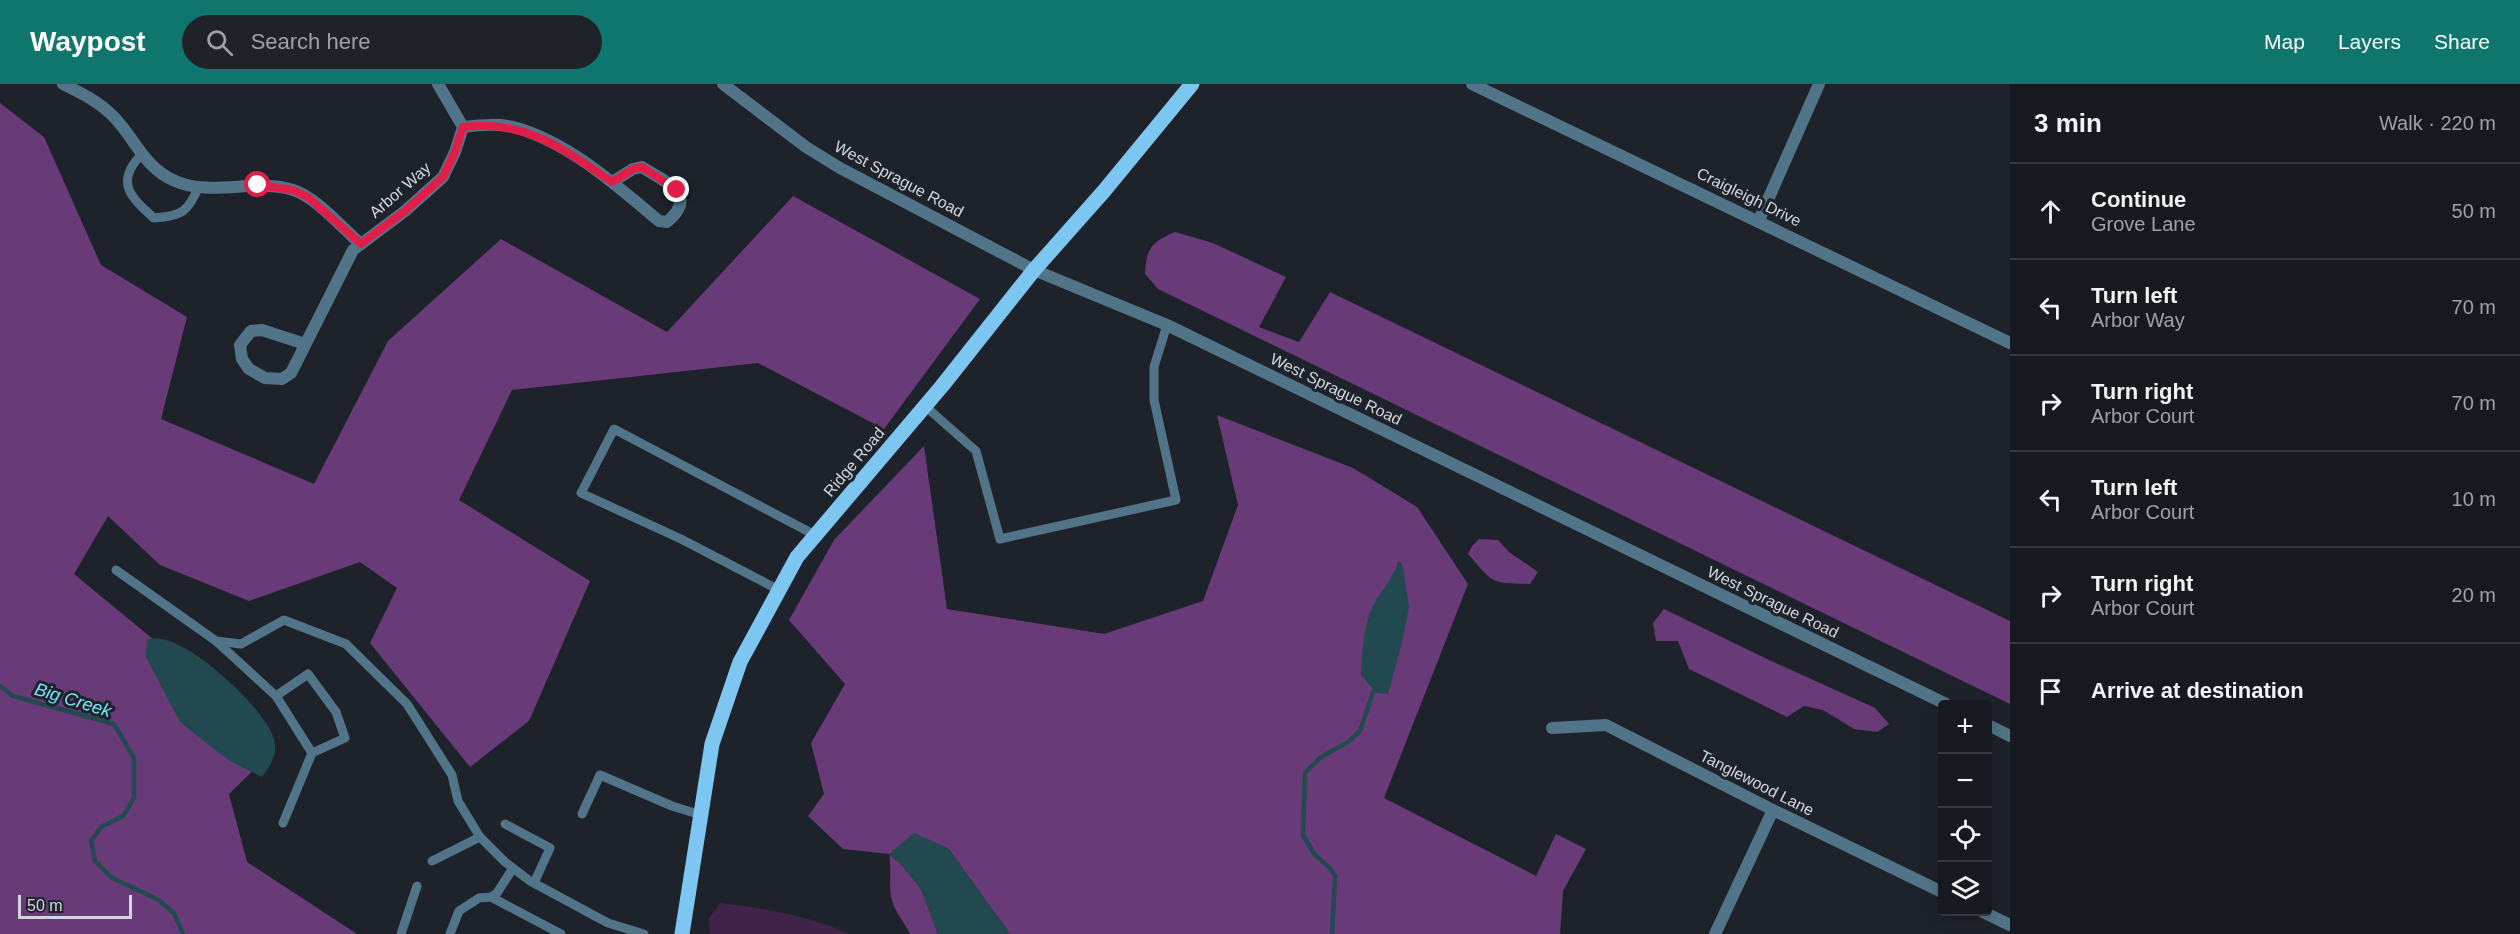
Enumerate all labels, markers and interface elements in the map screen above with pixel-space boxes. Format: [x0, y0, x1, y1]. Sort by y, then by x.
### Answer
search box [182, 15, 602, 69]
text: Waypost [30, 26, 146, 57]
icon: search [203, 26, 236, 59]
text: Search here [251, 29, 371, 54]
text: Map [2264, 30, 2305, 53]
text: Layers [2338, 30, 2401, 53]
text: Share [2434, 30, 2490, 53]
text: 3 min [2034, 108, 2102, 138]
text: Walk · 220 m [2379, 112, 2496, 134]
street label: West Sprague Road [832, 138, 966, 220]
street label: Arbor Way [366, 159, 434, 221]
street label: Craigleigh Drive [1694, 164, 1804, 230]
route start [244, 171, 270, 197]
route end [663, 176, 689, 202]
text: Continue [2091, 187, 2186, 212]
icon: ahead [2034, 195, 2067, 228]
text: 50 m [2452, 200, 2496, 222]
text: Grove Lane [2091, 213, 2196, 235]
text: Turn left [2091, 283, 2177, 308]
icon: left [2034, 291, 2067, 324]
text: 70 m [2452, 296, 2496, 318]
text: Arbor Way [2091, 309, 2185, 331]
street label: West Sprague Road [1268, 350, 1404, 428]
text: Turn right [2091, 379, 2193, 404]
icon: right [2034, 387, 2067, 420]
text: 70 m [2452, 392, 2496, 414]
text: Arbor Court [2091, 405, 2194, 427]
street label: Ridge Road [820, 424, 888, 500]
text: Turn left [2091, 475, 2177, 500]
icon: left [2034, 483, 2067, 516]
text: 10 m [2452, 488, 2496, 510]
text: Arbor Court [2091, 501, 2194, 523]
street label: West Sprague Road [1705, 563, 1841, 641]
text: Turn right [2091, 571, 2193, 596]
icon: right [2034, 579, 2067, 612]
text: 20 m [2452, 584, 2496, 606]
text: Arbor Court [2091, 597, 2194, 619]
icon: arrive [2034, 675, 2067, 708]
text: Arrive at destination [2091, 678, 2304, 703]
water label: Big Creek [32, 679, 115, 721]
map controls [1938, 700, 1992, 916]
button: + [1938, 700, 1992, 754]
street label: Tanglewood Lane [1697, 747, 1817, 819]
button: − [1938, 754, 1992, 808]
button: locate [1938, 808, 1992, 862]
button: layers [1938, 862, 1992, 916]
scale bar [18, 892, 132, 920]
text: 50 m [27, 897, 63, 914]

